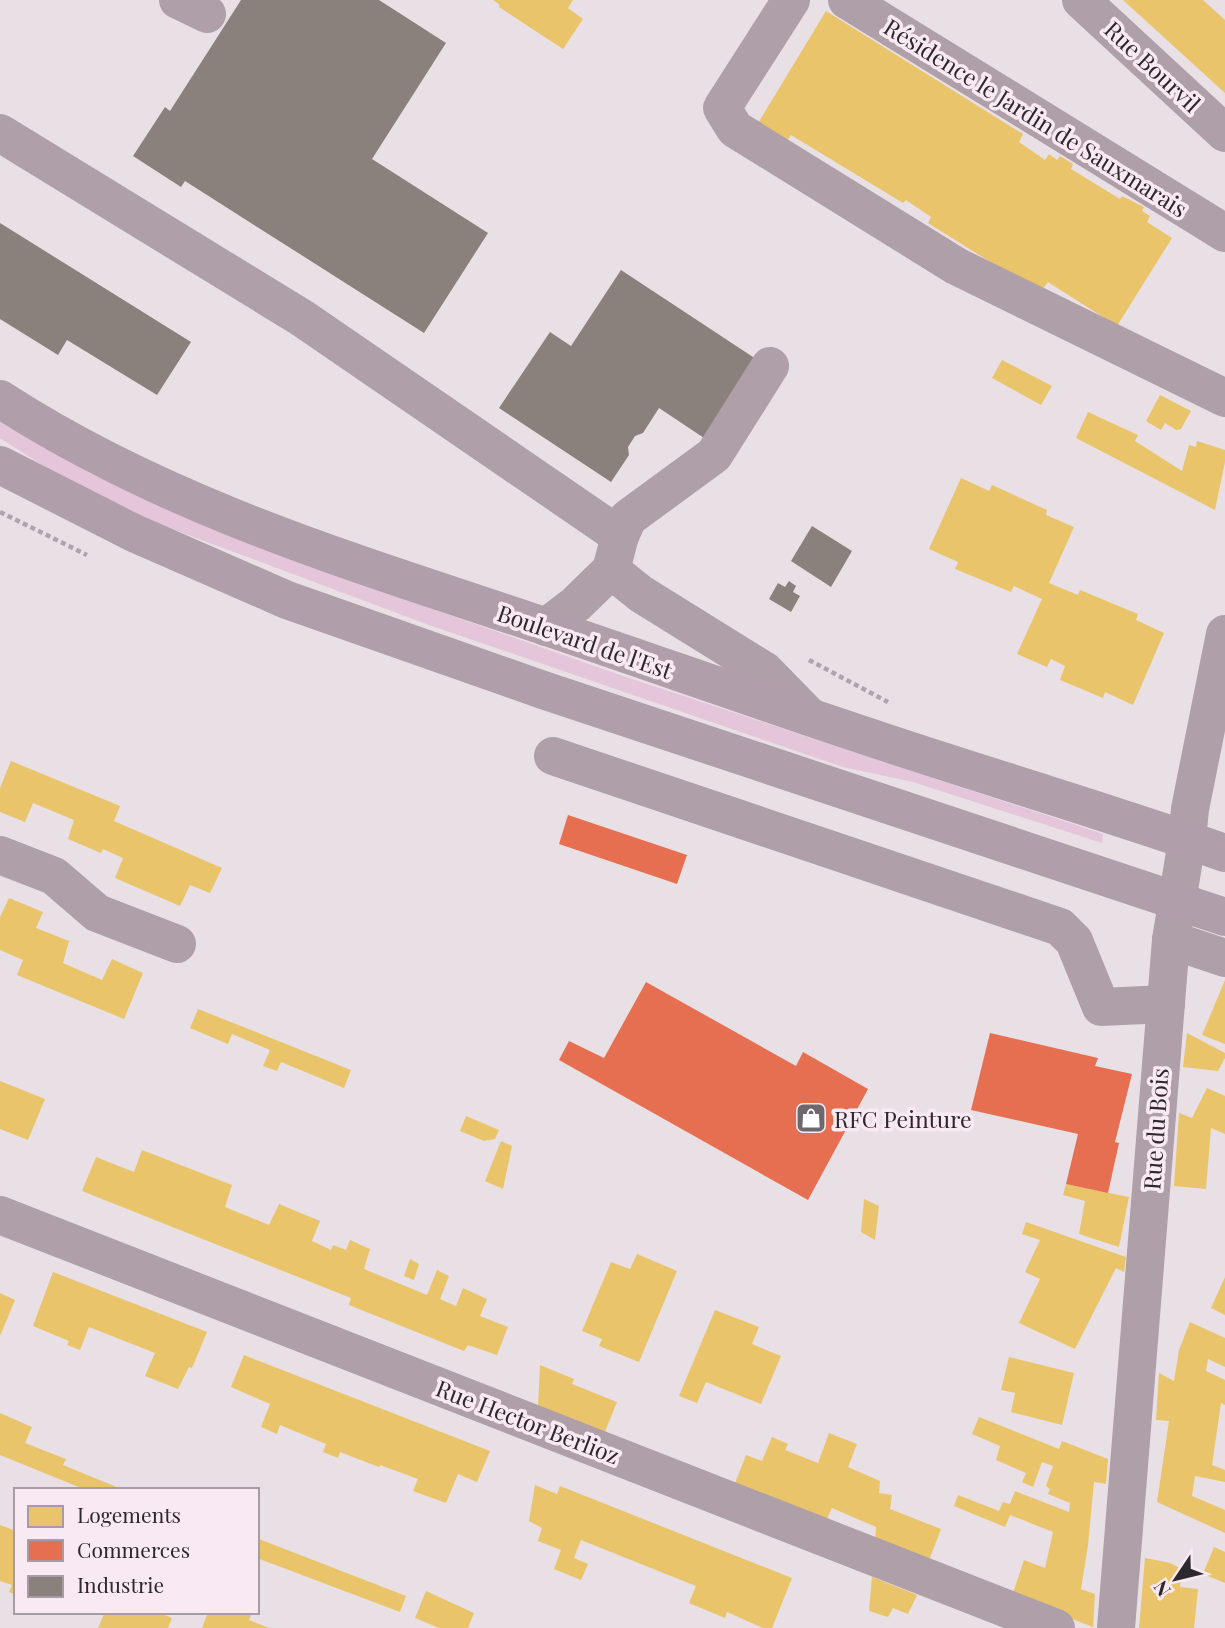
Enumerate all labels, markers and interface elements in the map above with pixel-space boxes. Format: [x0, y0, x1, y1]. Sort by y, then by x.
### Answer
street label: Résidence le Jardin de Sauxmarais [878, 11, 1194, 223]
street label: Rue Bourvil [1098, 13, 1208, 119]
street label: Boulevard de l'Est [493, 597, 677, 686]
street label: Rue du Bois [1135, 1067, 1175, 1191]
shop icon: RFC Peinture [794, 1101, 828, 1135]
place label: RFC Peinture [834, 1103, 972, 1134]
street label: Rue Hector Berlioz [432, 1372, 624, 1470]
legend [14, 1488, 259, 1614]
text: Logements [77, 1500, 181, 1528]
text: Commerces [77, 1535, 190, 1563]
north arrow [1141, 1544, 1211, 1614]
text: Industrie [77, 1570, 164, 1598]
text: N [1147, 1576, 1176, 1602]

